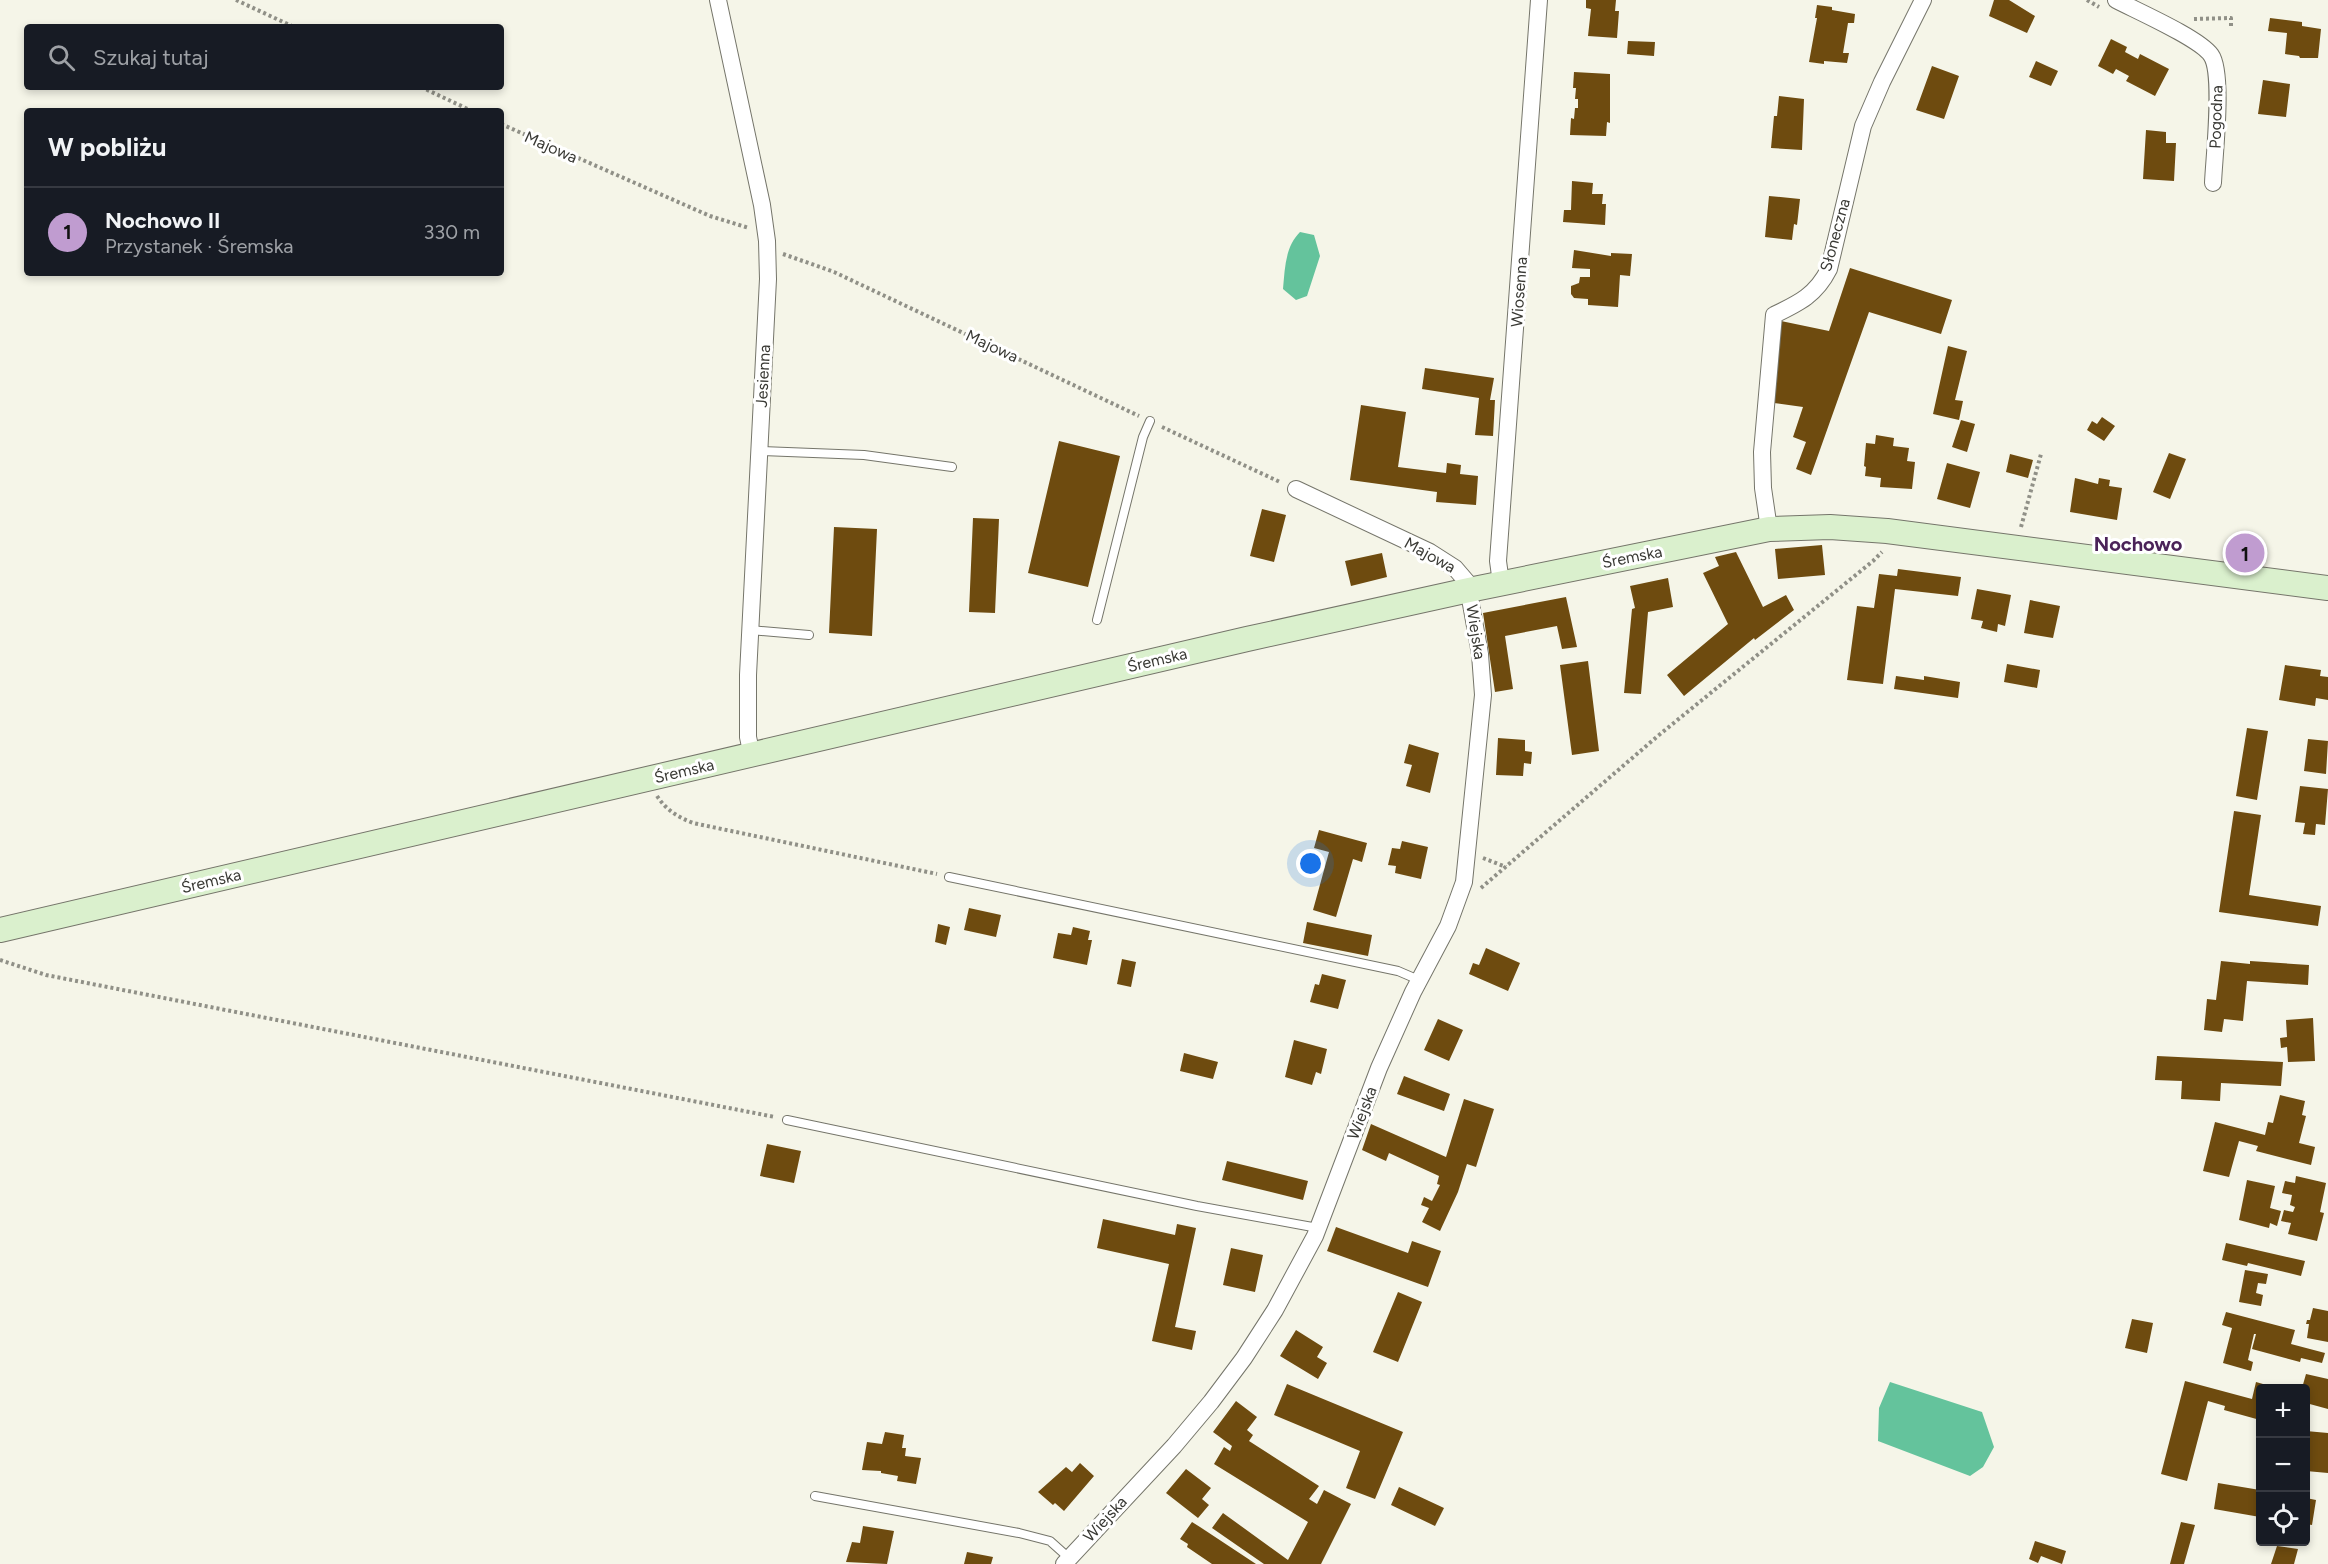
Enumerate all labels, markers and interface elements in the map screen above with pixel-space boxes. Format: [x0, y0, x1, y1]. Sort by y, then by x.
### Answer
search box [24, 24, 504, 90]
icon: search [45, 41, 78, 74]
text: Szukaj tutaj [93, 44, 209, 71]
street label: Pogodna [2205, 85, 2227, 149]
street label: Majowa [522, 127, 580, 167]
text: W pobliżu [48, 131, 166, 163]
street label: Słoneczna [1816, 196, 1854, 274]
text: Nochowo II [105, 207, 220, 234]
text: 1 [63, 220, 72, 244]
text: 330 m [423, 220, 480, 244]
text: Przystanek · Śremska [105, 234, 293, 258]
street label: Wiosenna [1507, 256, 1531, 328]
street label: Majowa [963, 326, 1021, 366]
street label: Jesienna [752, 344, 774, 408]
pin: 1 [2226, 530, 2264, 576]
district label: Nochowo [2094, 532, 2183, 556]
street label: Majowa [1401, 533, 1459, 577]
street label: Śremska [1600, 542, 1664, 572]
street label: Wiejska [1462, 603, 1490, 661]
street label: Śremska [1125, 644, 1189, 676]
street label: Śremska [652, 755, 716, 787]
your location [1296, 849, 1325, 878]
street label: Śremska [179, 865, 243, 897]
street label: Wiejska [1343, 1084, 1381, 1142]
map controls [2256, 1384, 2310, 1546]
button: + [2256, 1384, 2310, 1438]
button: − [2256, 1438, 2310, 1492]
street label: Wiejska [1079, 1492, 1131, 1546]
button: locate [2256, 1492, 2310, 1546]

